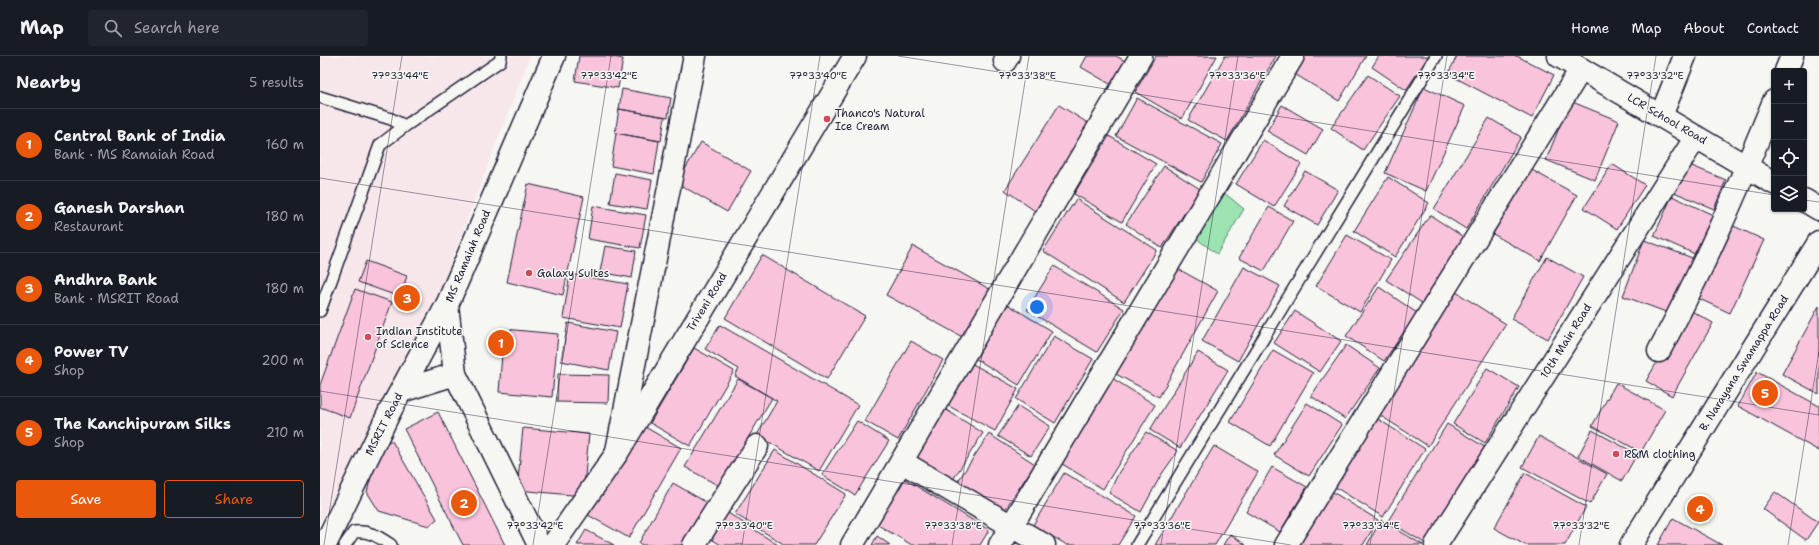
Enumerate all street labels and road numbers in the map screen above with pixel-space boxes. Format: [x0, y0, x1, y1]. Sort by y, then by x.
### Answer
street label: LCR School Road [1624, 90, 1710, 148]
street label: MS Ramaiah Road [442, 208, 494, 304]
street label: Triveni Road [683, 270, 731, 334]
street label: B. Narayana Swamappa Road [1696, 292, 1792, 434]
street label: 10th Main Road [1537, 301, 1595, 381]
street label: MSRIT Road [362, 390, 406, 458]

